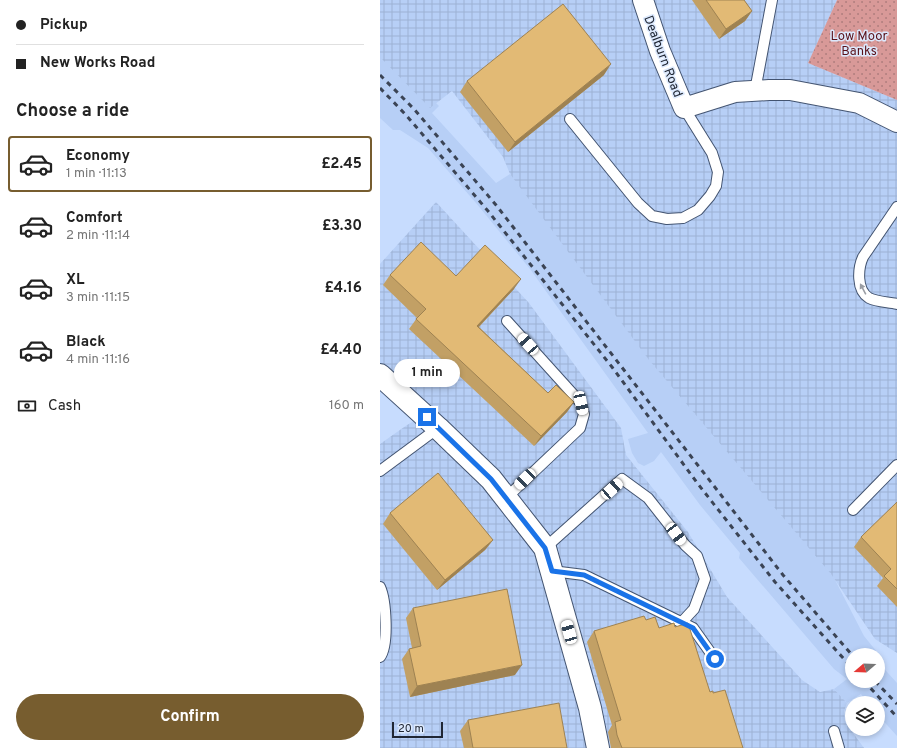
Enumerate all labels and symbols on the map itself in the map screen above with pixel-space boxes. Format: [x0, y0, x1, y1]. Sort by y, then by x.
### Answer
street label: Dealburn Road [639, 14, 685, 100]
park label: Low Moor Banks [831, 29, 887, 60]
one-way arrow [860, 283, 867, 295]
car [516, 331, 540, 357]
callout: 1 min [394, 359, 460, 387]
car [573, 390, 589, 416]
route end [418, 408, 436, 426]
car [512, 466, 538, 492]
car [599, 477, 625, 501]
car [664, 521, 688, 547]
car [560, 619, 578, 645]
north arrow [845, 648, 885, 688]
route start [706, 650, 724, 668]
scale bar [392, 720, 443, 739]

